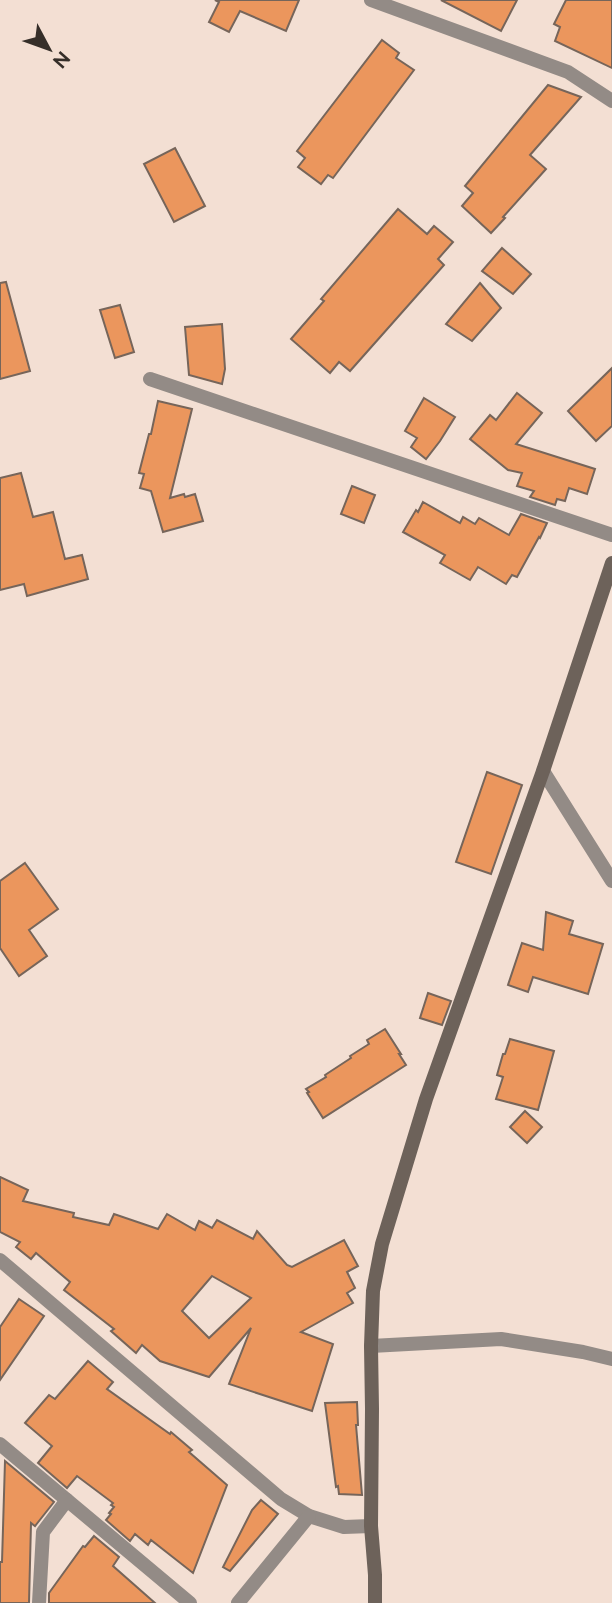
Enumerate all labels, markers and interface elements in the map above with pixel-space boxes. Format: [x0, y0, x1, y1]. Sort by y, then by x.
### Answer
north arrow [14, 14, 84, 84]
text: N [49, 47, 75, 73]

